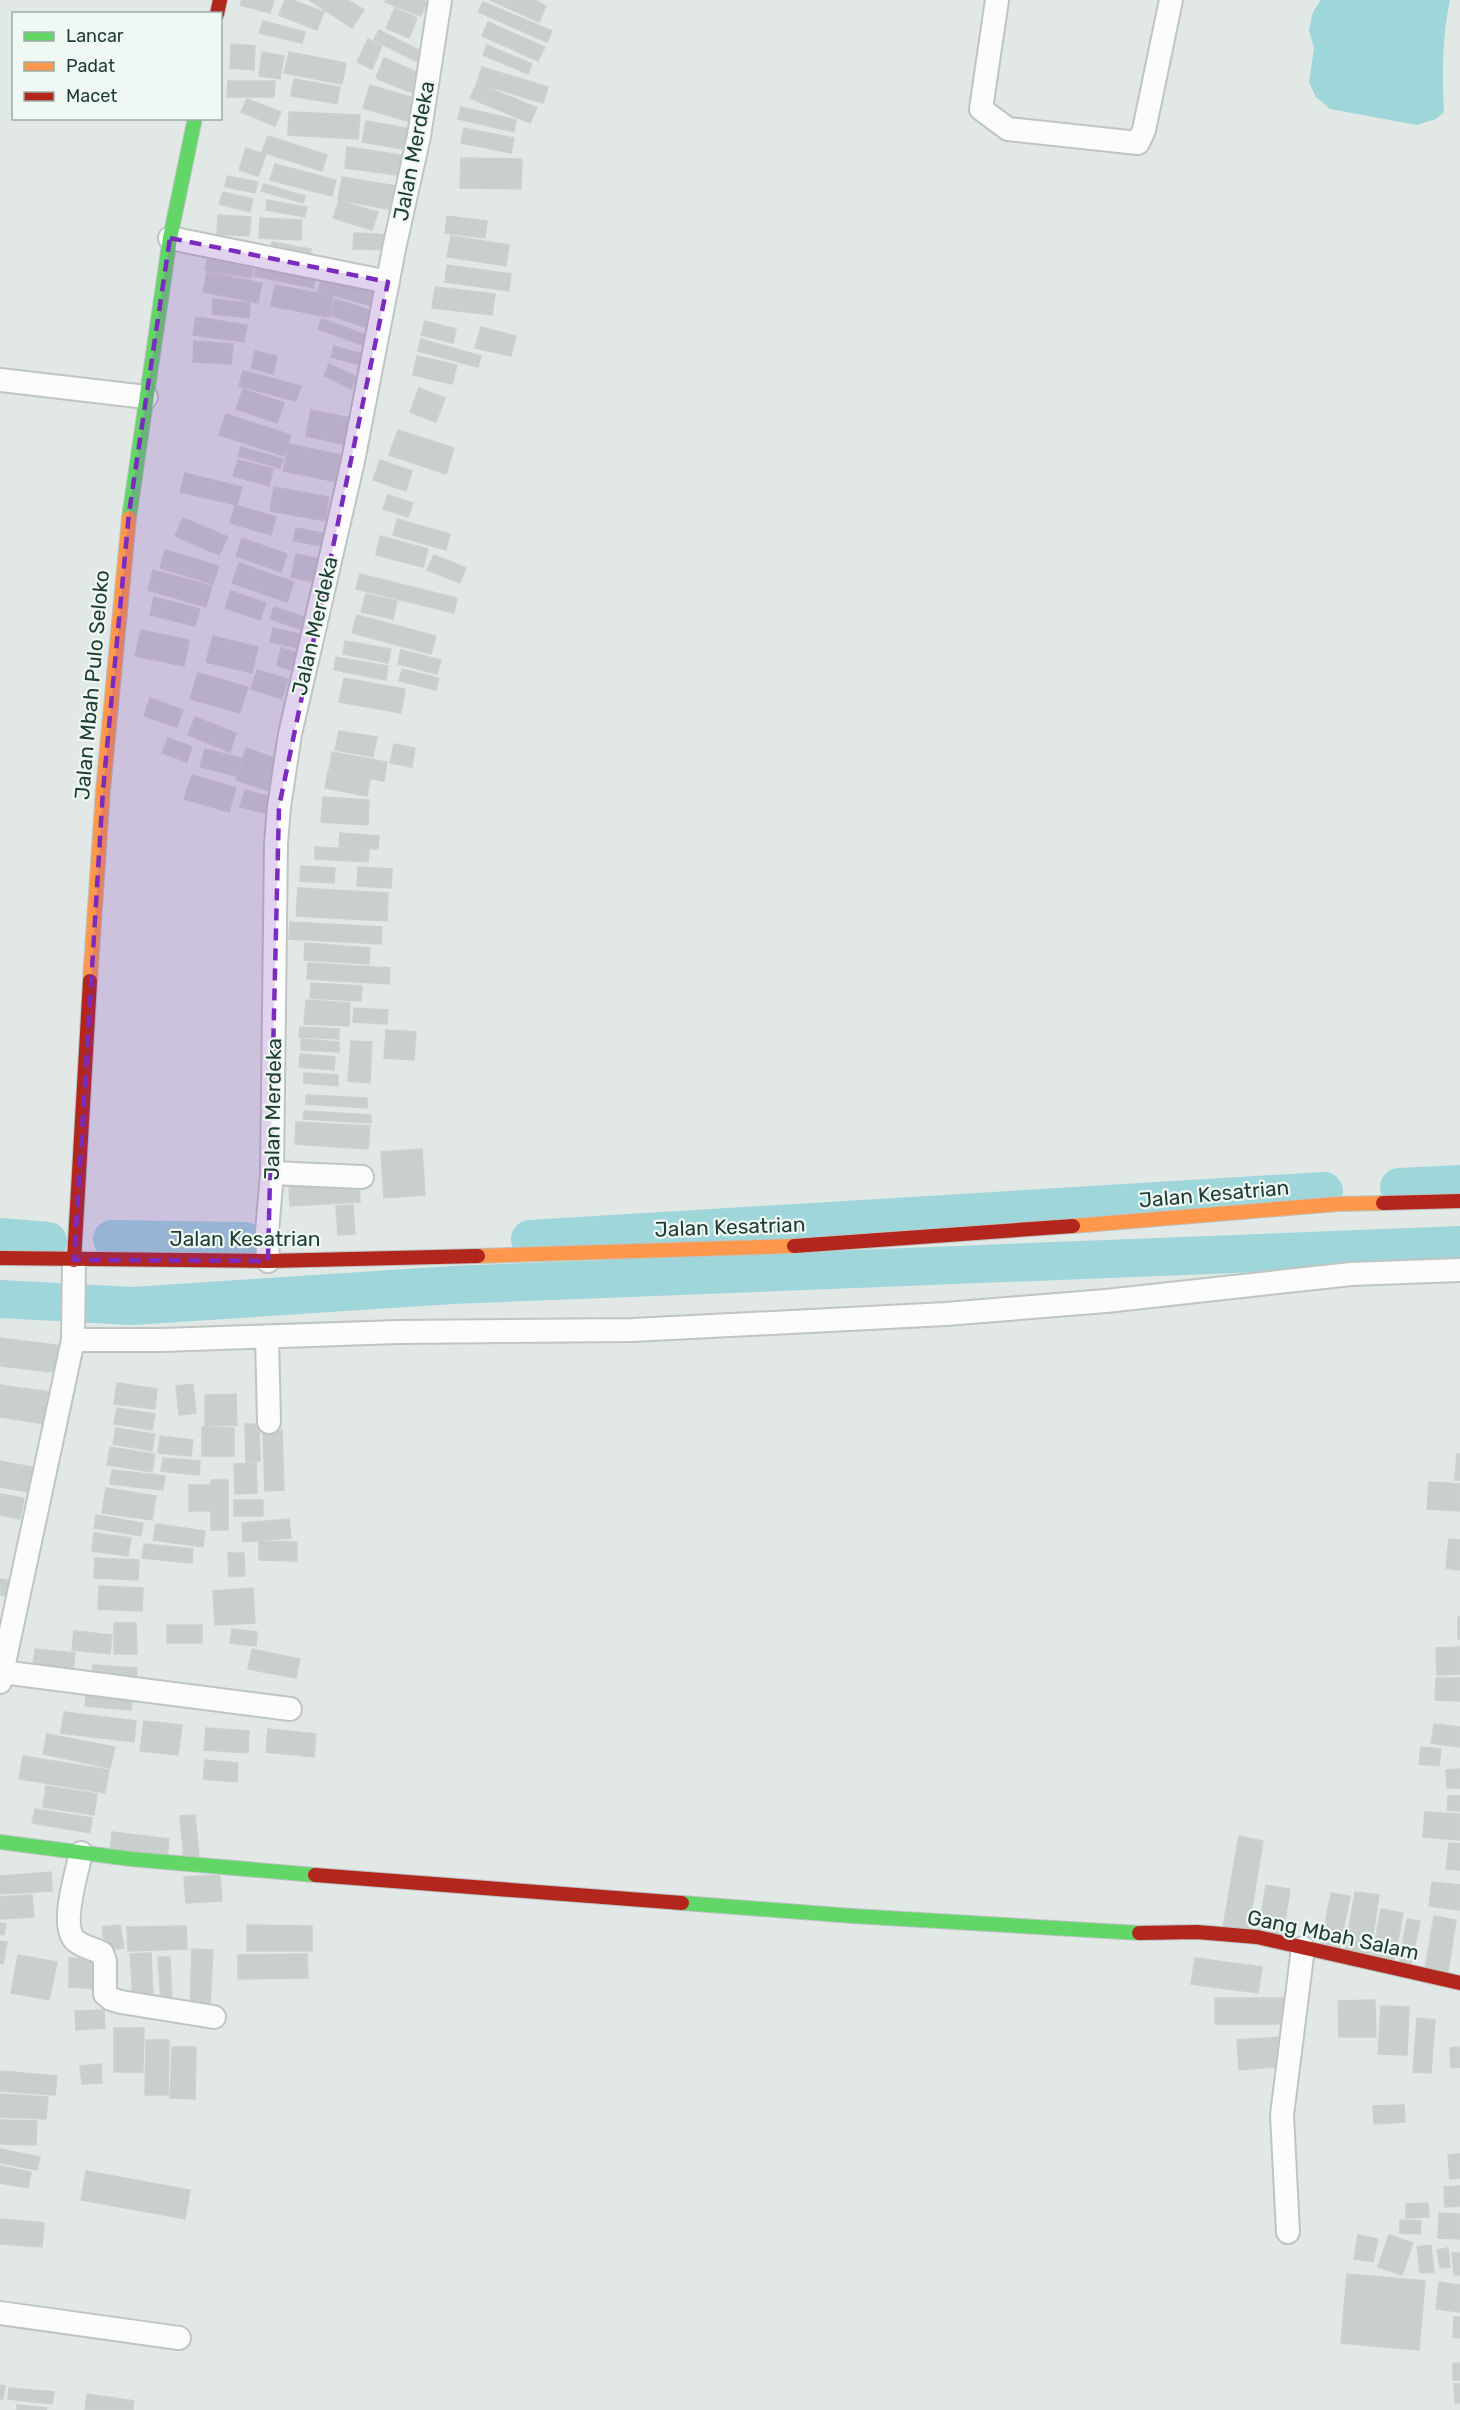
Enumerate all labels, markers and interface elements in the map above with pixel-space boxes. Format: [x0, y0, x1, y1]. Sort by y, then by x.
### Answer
legend [12, 12, 222, 120]
text: Lancar [66, 25, 124, 47]
text: Padat [66, 55, 115, 77]
street label: Jalan Merdeka [388, 79, 439, 223]
text: Macet [66, 85, 117, 107]
street label: Jalan Merdeka [286, 554, 343, 698]
street label: Jalan Mbah Pulo Seloko [69, 569, 114, 801]
street label: Jalan Merdeka [259, 1038, 286, 1180]
street label: Jalan Kesatrian [1138, 1174, 1290, 1213]
street label: Jalan Kesatrian [654, 1211, 806, 1242]
street label: Jalan Kesatrian [170, 1226, 320, 1251]
street label: Gang Mbah Salam [1245, 1904, 1421, 1965]

